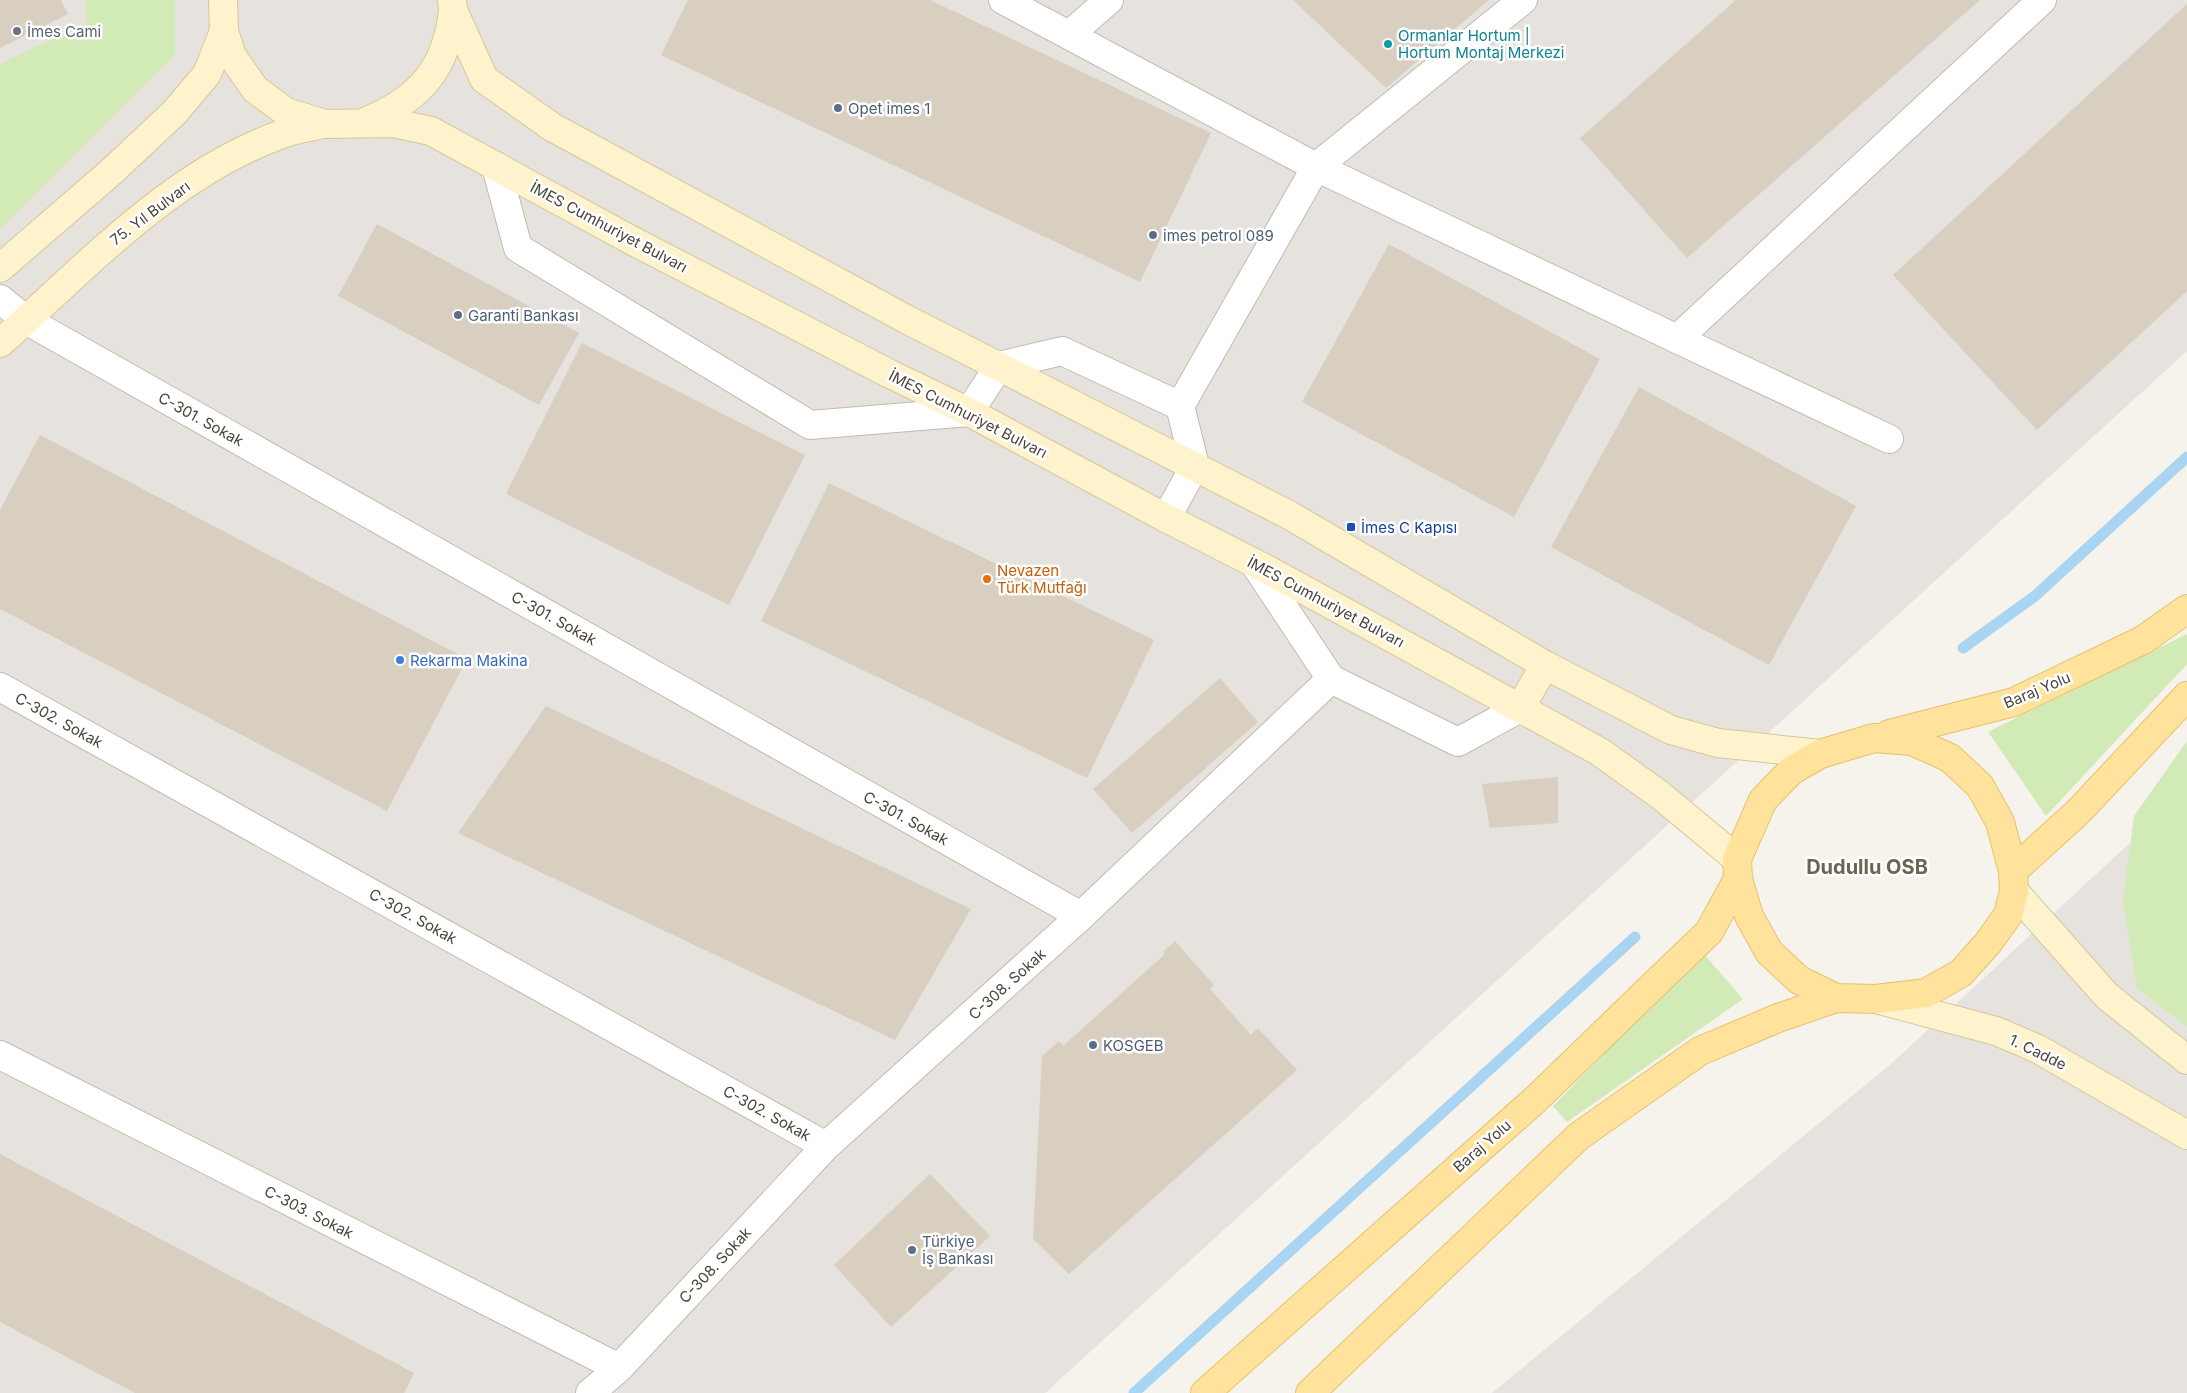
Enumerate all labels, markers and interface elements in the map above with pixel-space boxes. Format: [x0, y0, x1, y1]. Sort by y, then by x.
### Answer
place label: İmes Cami [27, 22, 101, 41]
marker: İmes Cami [11, 25, 23, 37]
place label: Ormanlar Hortum | Hortum Montaj Merkezi [1398, 26, 1564, 62]
marker: Ormanlar Hortum | Hortum Montaj Merkezi [1382, 38, 1394, 50]
place label: Opet imes 1 [848, 99, 930, 118]
marker: Opet imes 1 [832, 102, 844, 114]
street label: 75. Yıl Bulvarı [106, 177, 194, 249]
street label: İMES Cumhuriyet Bulvarı [527, 177, 691, 277]
place label: imes petrol 089 [1163, 226, 1274, 245]
marker: imes petrol 089 [1147, 229, 1159, 241]
place label: Garanti Bankası [468, 306, 579, 325]
marker: Garanti Bankası [452, 309, 464, 321]
street label: İMES Cumhuriyet Bulvarı [886, 366, 1050, 462]
street label: C-301. Sokak [155, 388, 248, 451]
place label: İmes C Kapısı [1361, 518, 1457, 537]
marker: İmes C Kapısı [1345, 521, 1357, 533]
street label: İMES Cumhuriyet Bulvarı [1244, 552, 1408, 652]
place label: Nevazen Türk Mutfağı [997, 561, 1087, 597]
marker: Nevazen Türk Mutfağı [981, 573, 993, 585]
street label: C-301. Sokak [508, 587, 601, 650]
place label: Rekarma Makina [410, 651, 528, 670]
marker: Rekarma Makina [394, 654, 406, 666]
street label: Baraj Yolu [2001, 667, 2073, 713]
street label: C-302. Sokak [12, 688, 107, 752]
street label: C-301. Sokak [860, 787, 953, 850]
district label: Dudullu OSB [1806, 855, 1928, 879]
street label: C-302. Sokak [366, 884, 461, 948]
street label: C-308. Sokak [964, 944, 1050, 1024]
street label: 1. Cadde [2006, 1030, 2070, 1074]
place label: KOSGEB [1103, 1036, 1164, 1055]
marker: KOSGEB [1087, 1039, 1099, 1051]
street label: C-302. Sokak [720, 1081, 815, 1145]
street label: Baraj Yolu [1449, 1116, 1515, 1176]
street label: C-303. Sokak [261, 1181, 357, 1243]
street label: C-308. Sokak [675, 1222, 756, 1307]
place label: Türkiye İş Bankası [922, 1232, 993, 1268]
marker: Türkiye İş Bankası [906, 1244, 918, 1256]

